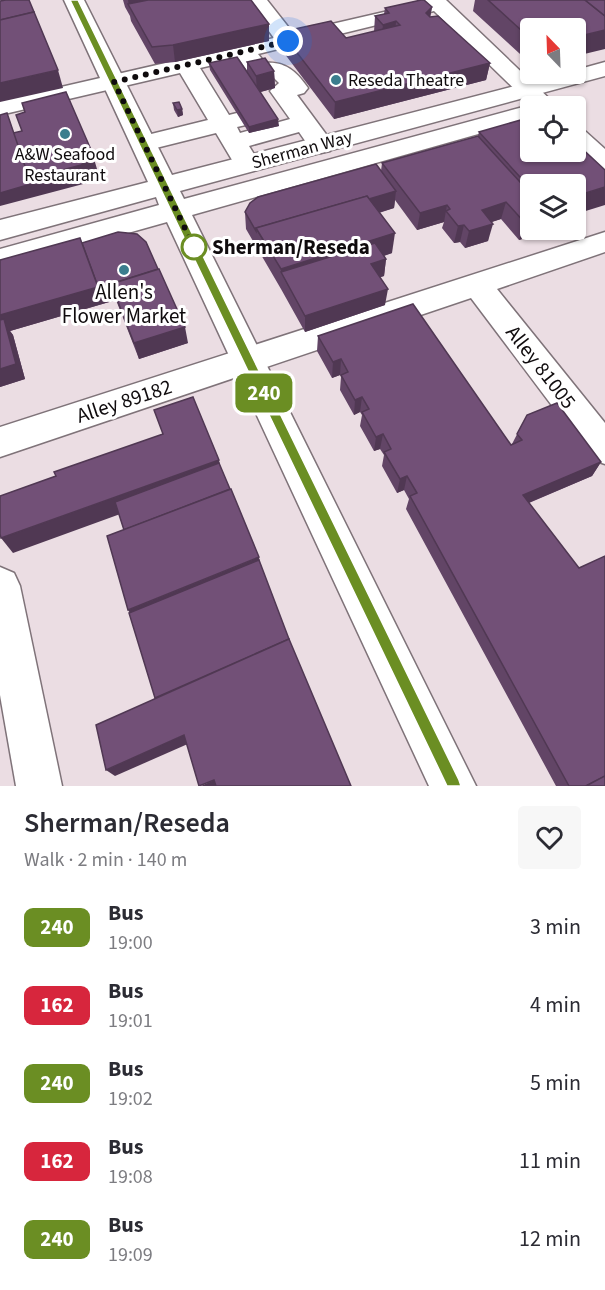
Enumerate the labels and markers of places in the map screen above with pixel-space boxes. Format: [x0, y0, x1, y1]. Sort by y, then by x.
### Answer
place label: Reseda Theatre [348, 68, 464, 93]
marker: Reseda Theatre [329, 73, 343, 87]
marker: A&W Seafood Restaurant [58, 127, 72, 141]
place label: A&W Seafood Restaurant [15, 142, 115, 188]
place label: Sherman/Reseda [212, 232, 370, 262]
marker: Sherman/Reseda [181, 234, 207, 260]
marker: Allen's Flower Market [117, 263, 131, 277]
place label: Allen's Flower Market [62, 277, 186, 331]

